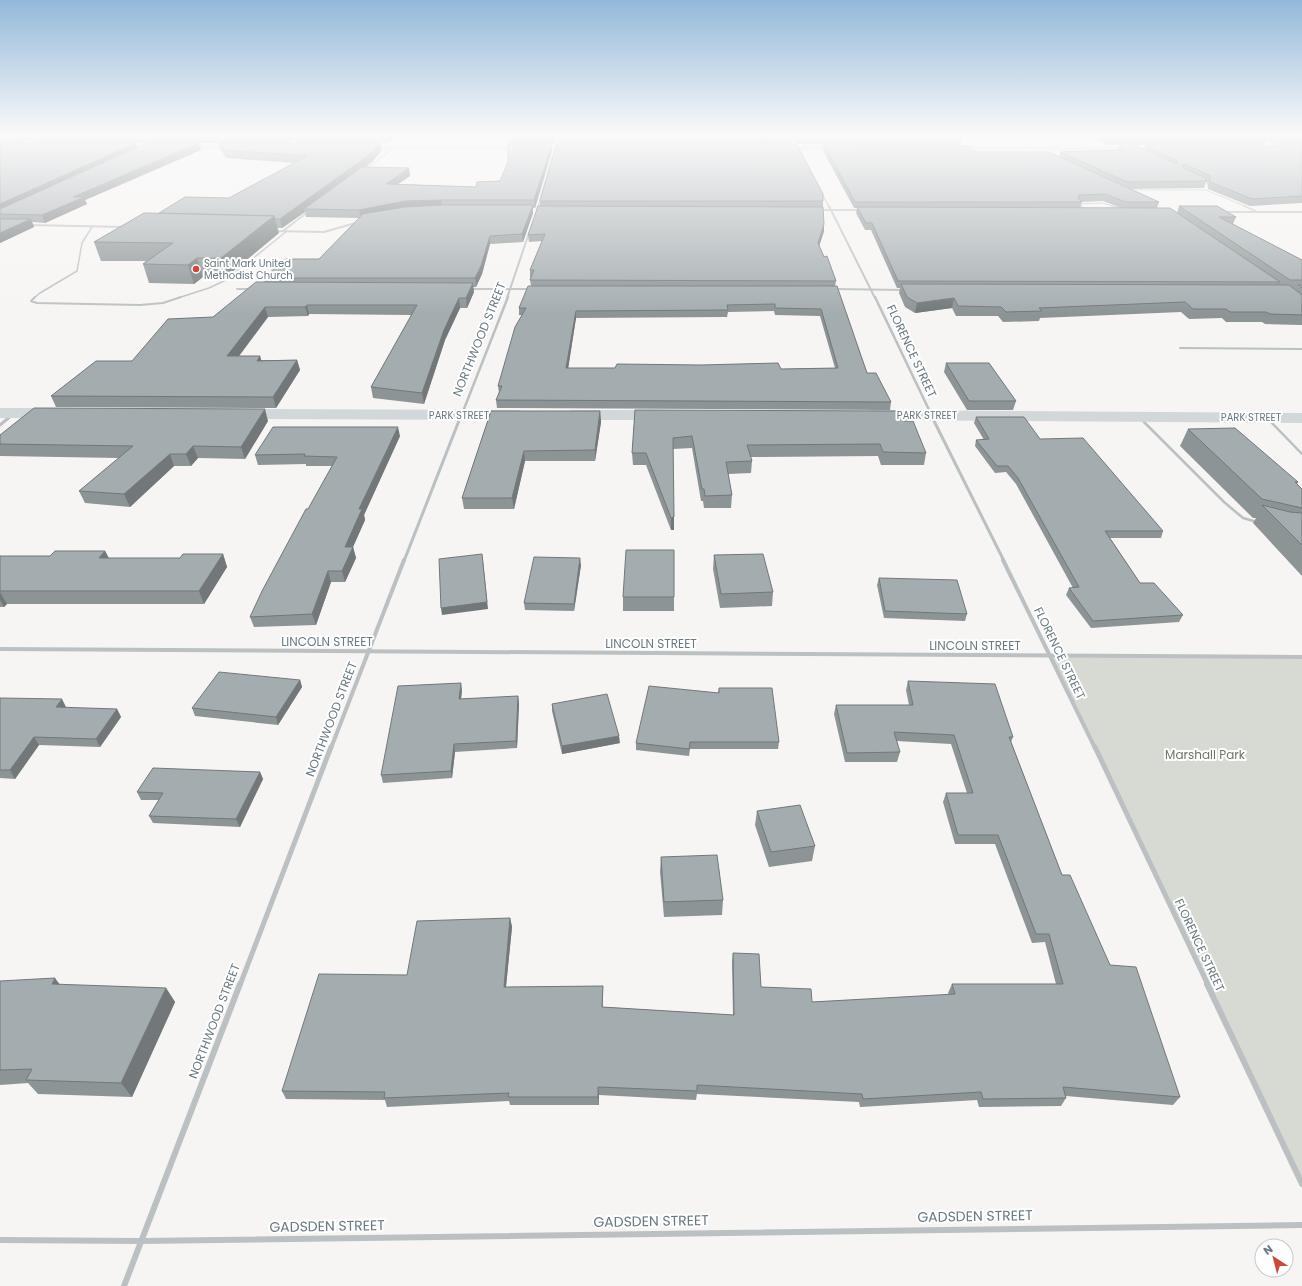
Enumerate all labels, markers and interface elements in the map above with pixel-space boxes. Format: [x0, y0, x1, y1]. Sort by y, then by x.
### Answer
place label: Saint Mark United Methodist Church [204, 256, 293, 283]
marker: Saint Mark United Methodist Church [191, 264, 201, 274]
street label: NORTHWOOD STREET [448, 279, 510, 399]
street label: FLORENCE STREET [883, 302, 941, 401]
street label: PARK STREET [429, 408, 490, 423]
street label: PARK STREET [897, 408, 958, 423]
street label: PARK STREET [1221, 410, 1282, 425]
street label: FLORENCE STREET [1030, 604, 1090, 702]
street label: LINCOLN STREET [281, 633, 373, 650]
street label: LINCOLN STREET [605, 635, 697, 652]
street label: LINCOLN STREET [929, 637, 1021, 654]
street label: NORTHWOOD STREET [301, 659, 361, 779]
park label: Marshall Park [1165, 746, 1246, 763]
street label: FLORENCE STREET [1171, 896, 1229, 995]
street label: NORTHWOOD STREET [184, 961, 244, 1081]
street label: GADSDEN STREET [917, 1205, 1033, 1227]
street label: GADSDEN STREET [593, 1210, 709, 1232]
street label: GADSDEN STREET [269, 1215, 385, 1237]
north arrow [1254, 1238, 1294, 1278]
text: N [1260, 1241, 1276, 1259]

